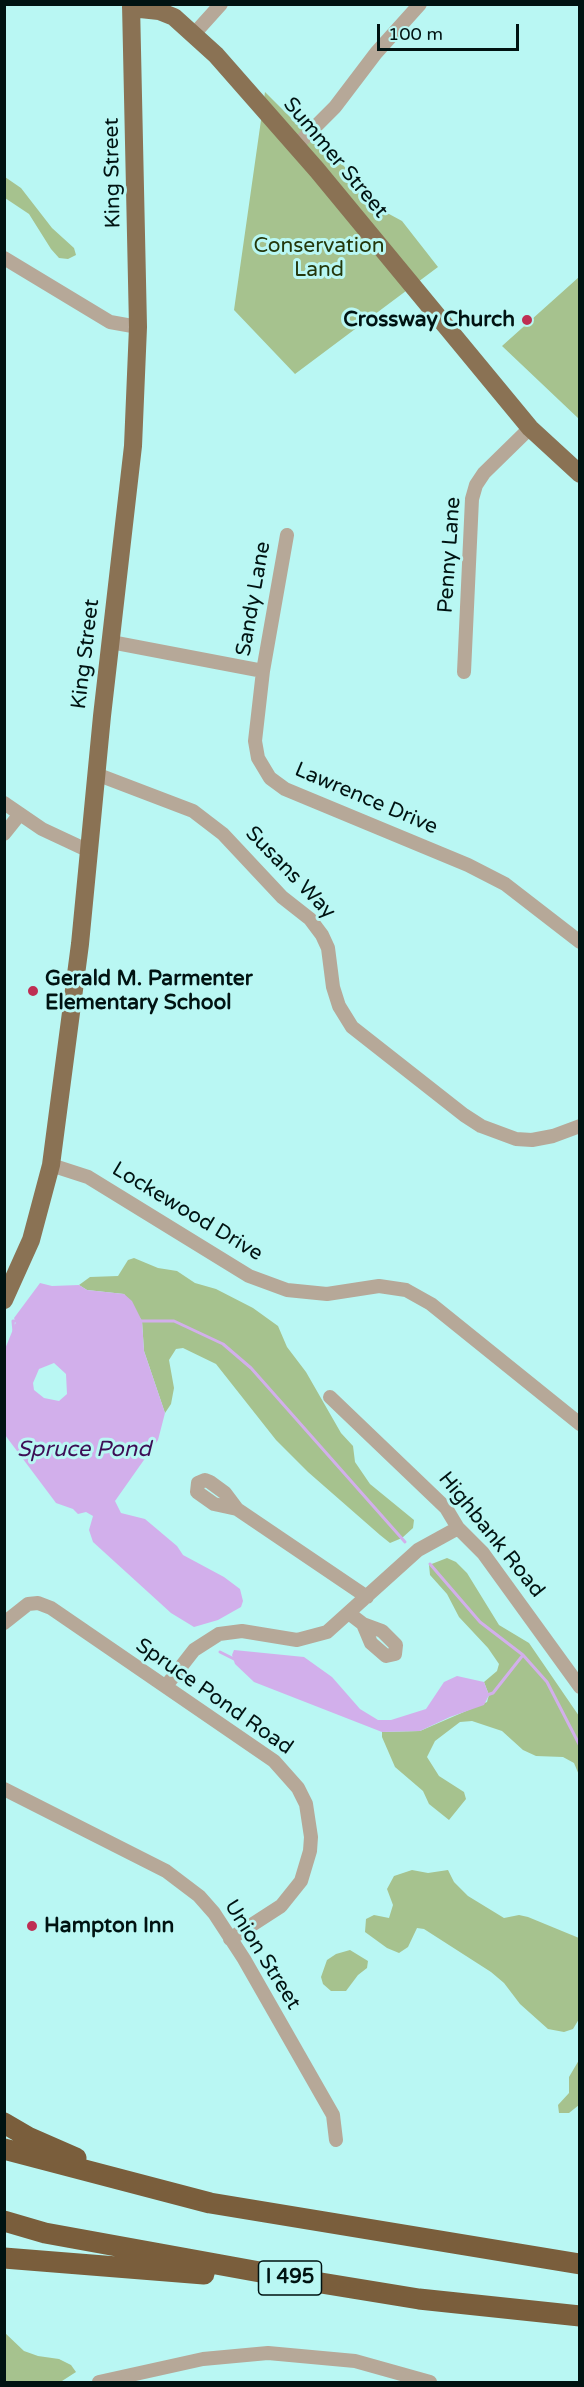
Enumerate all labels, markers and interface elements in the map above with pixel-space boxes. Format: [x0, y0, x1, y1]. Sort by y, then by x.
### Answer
scale bar [380, 12, 522, 50]
text: 100 m [388, 23, 443, 45]
street label: Summer Street [277, 93, 393, 223]
street label: King Street [99, 117, 127, 229]
park label: Conservation Land [253, 233, 385, 283]
place label: Crossway Church [343, 307, 515, 333]
marker: Crossway Church [520, 313, 534, 327]
street label: Penny Lane [433, 496, 467, 614]
street label: Sandy Lane [232, 540, 276, 658]
street label: King Street [67, 597, 105, 711]
street label: Lawrence Drive [291, 758, 441, 840]
street label: Susans Way [240, 821, 340, 925]
place label: Gerald M. Parmenter Elementary School [45, 966, 253, 1016]
marker: Gerald M. Parmenter Elementary School [26, 984, 40, 998]
street label: Lockewood Drive [107, 1157, 267, 1267]
water label: Spruce Pond [17, 1437, 151, 1463]
street label: Highbank Road [433, 1467, 549, 1603]
street label: Spruce Pond Road [131, 1633, 297, 1761]
street label: Union Street [218, 1895, 306, 2015]
place label: Hampton Inn [44, 1913, 174, 1939]
marker: Hampton Inn [25, 1919, 39, 1933]
road number: I 495 [258, 2261, 322, 2295]

